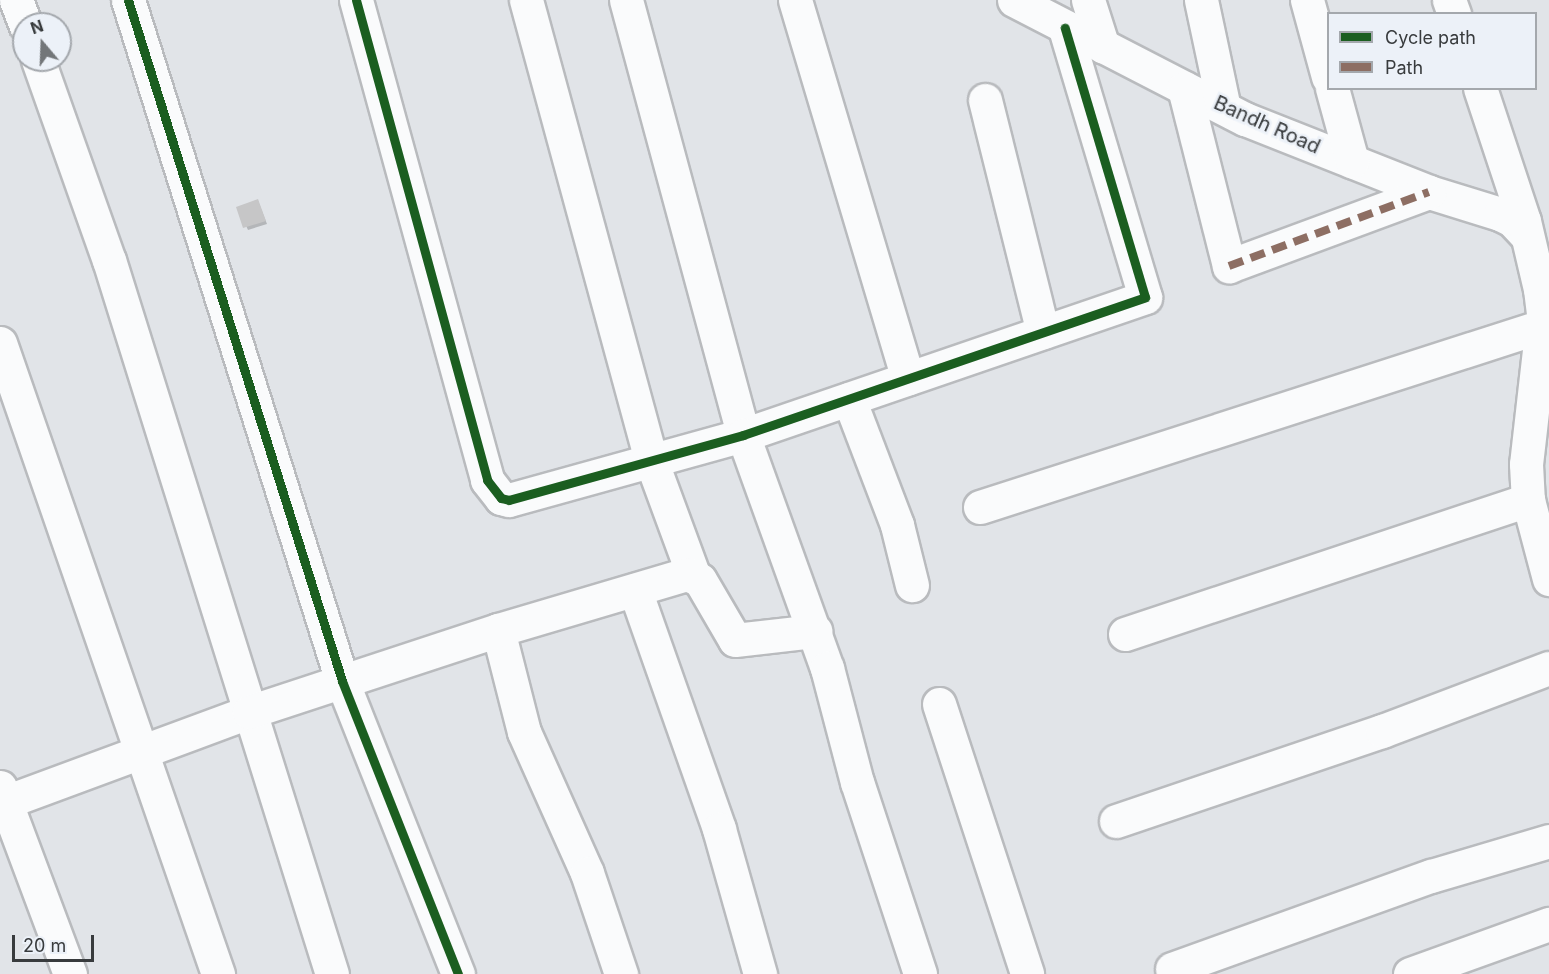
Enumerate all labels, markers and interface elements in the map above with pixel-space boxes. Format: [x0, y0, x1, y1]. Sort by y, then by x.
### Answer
north arrow [12, 12, 72, 72]
legend [1327, 12, 1537, 90]
text: N [28, 15, 46, 38]
text: Cycle path [1385, 27, 1476, 48]
text: Path [1385, 57, 1423, 78]
street label: Bandh Road [1210, 91, 1324, 159]
scale bar [15, 923, 98, 961]
text: 20 m [23, 935, 66, 956]

